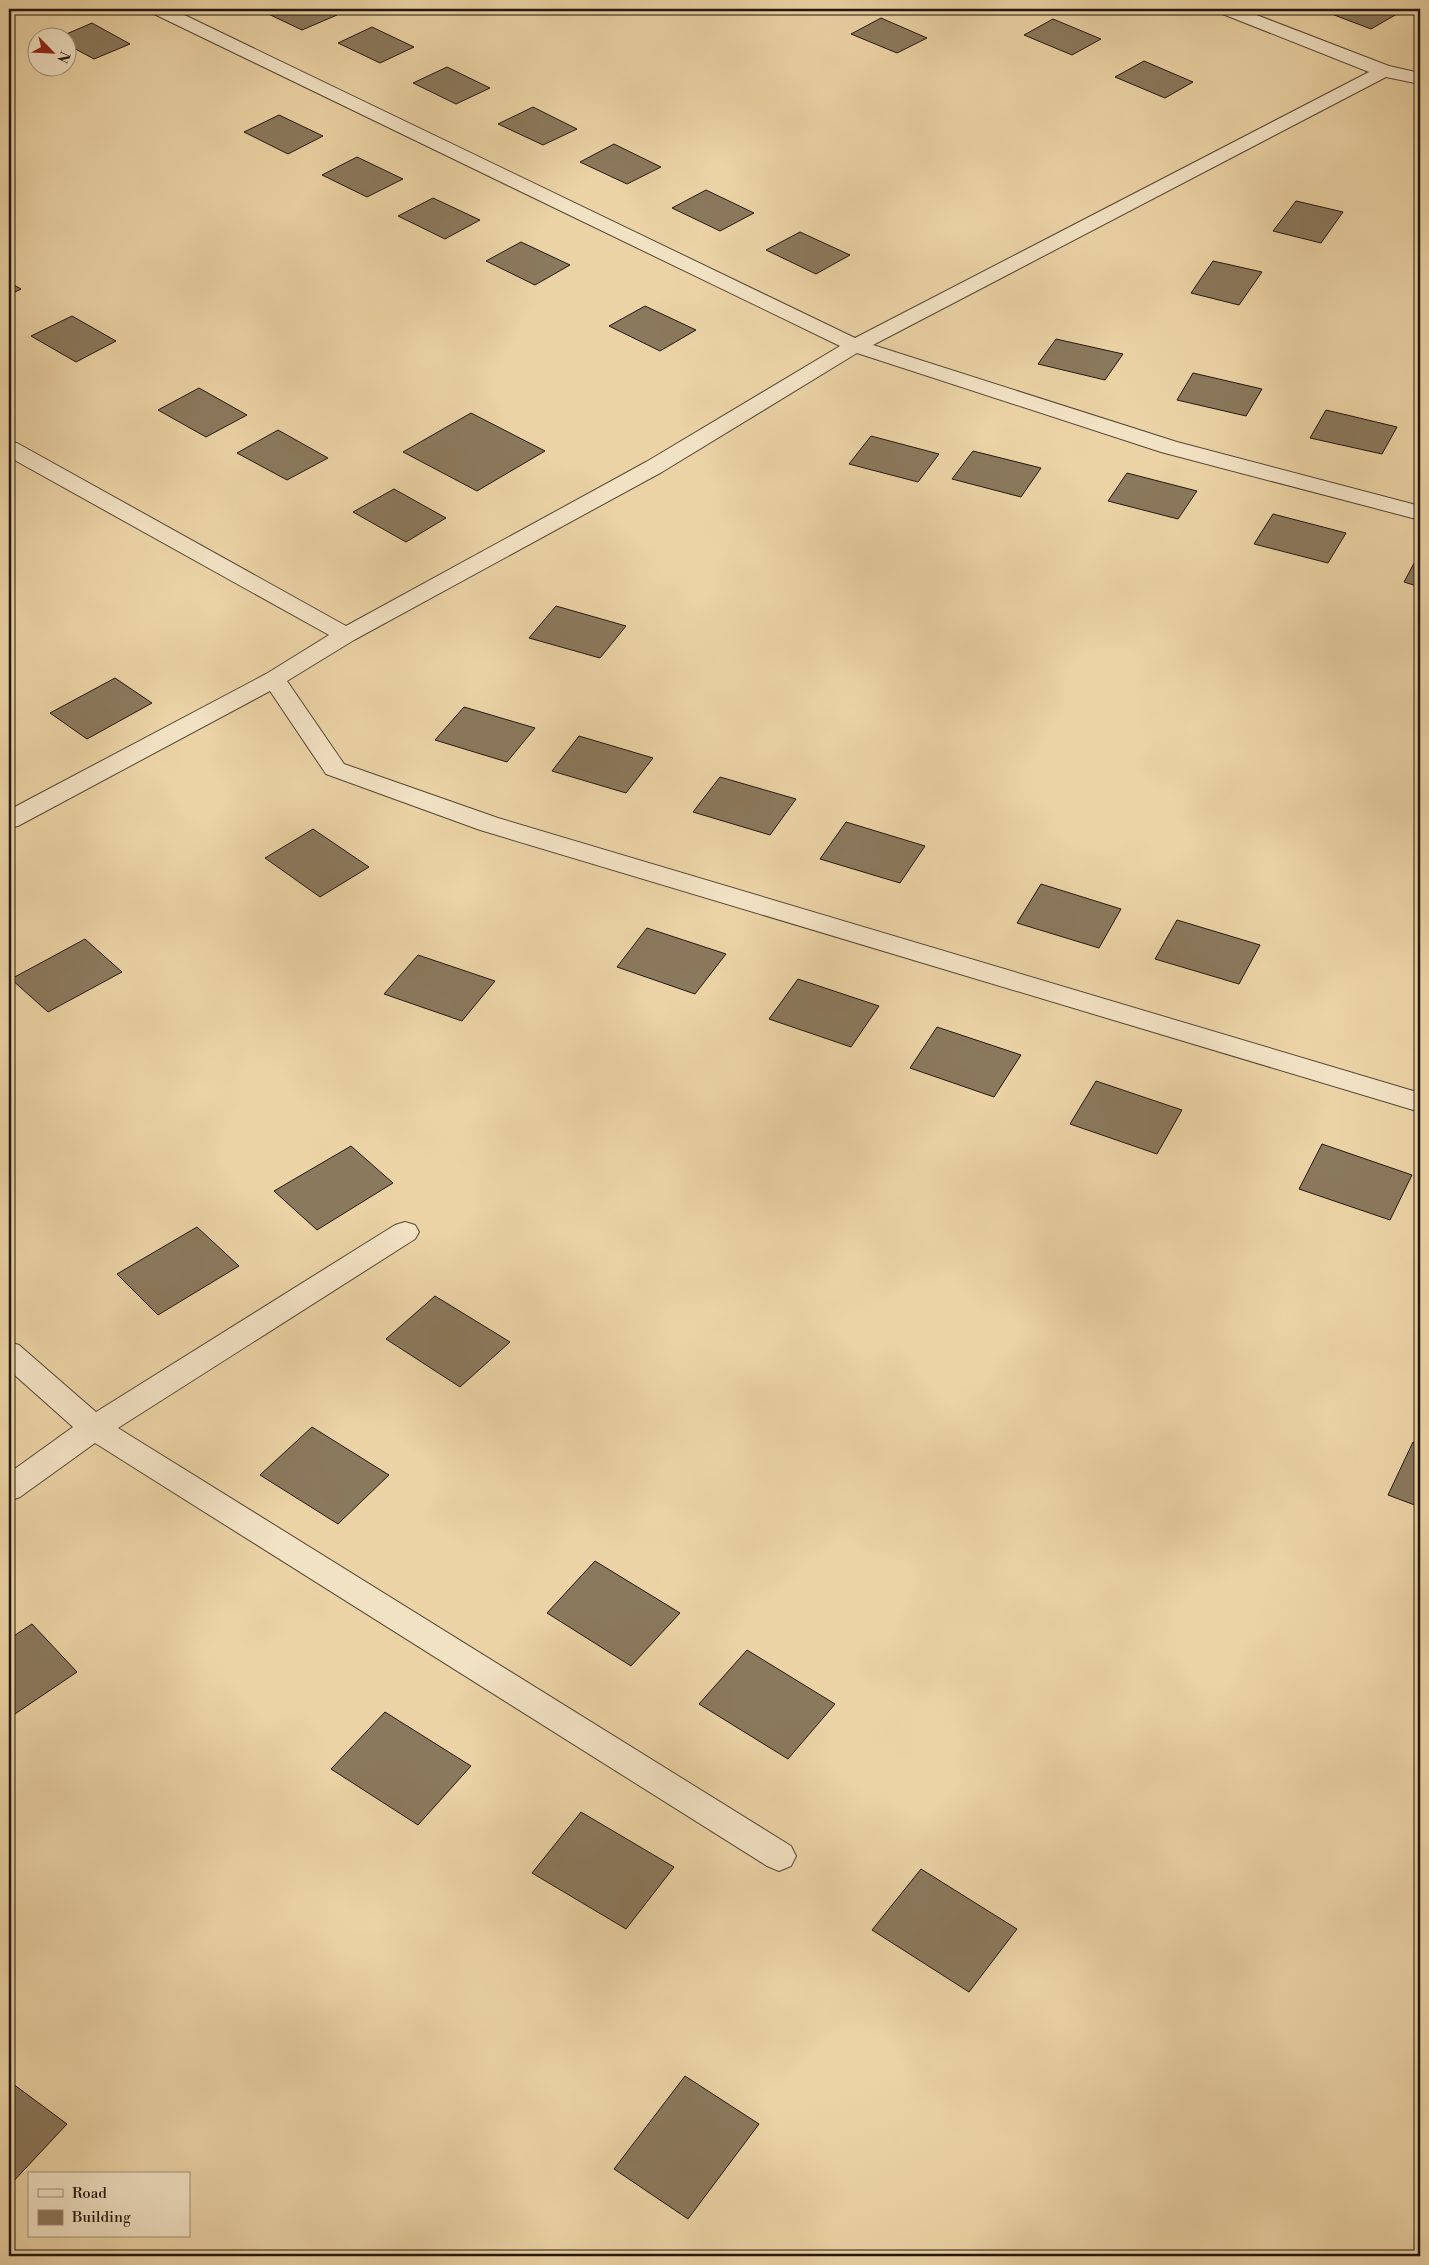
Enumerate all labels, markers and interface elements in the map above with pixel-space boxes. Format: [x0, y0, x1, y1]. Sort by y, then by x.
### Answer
north arrow [28, 28, 78, 78]
text: N [52, 48, 73, 66]
legend [28, 2172, 190, 2238]
text: Road [72, 2184, 107, 2203]
text: Building [71, 2208, 131, 2227]

